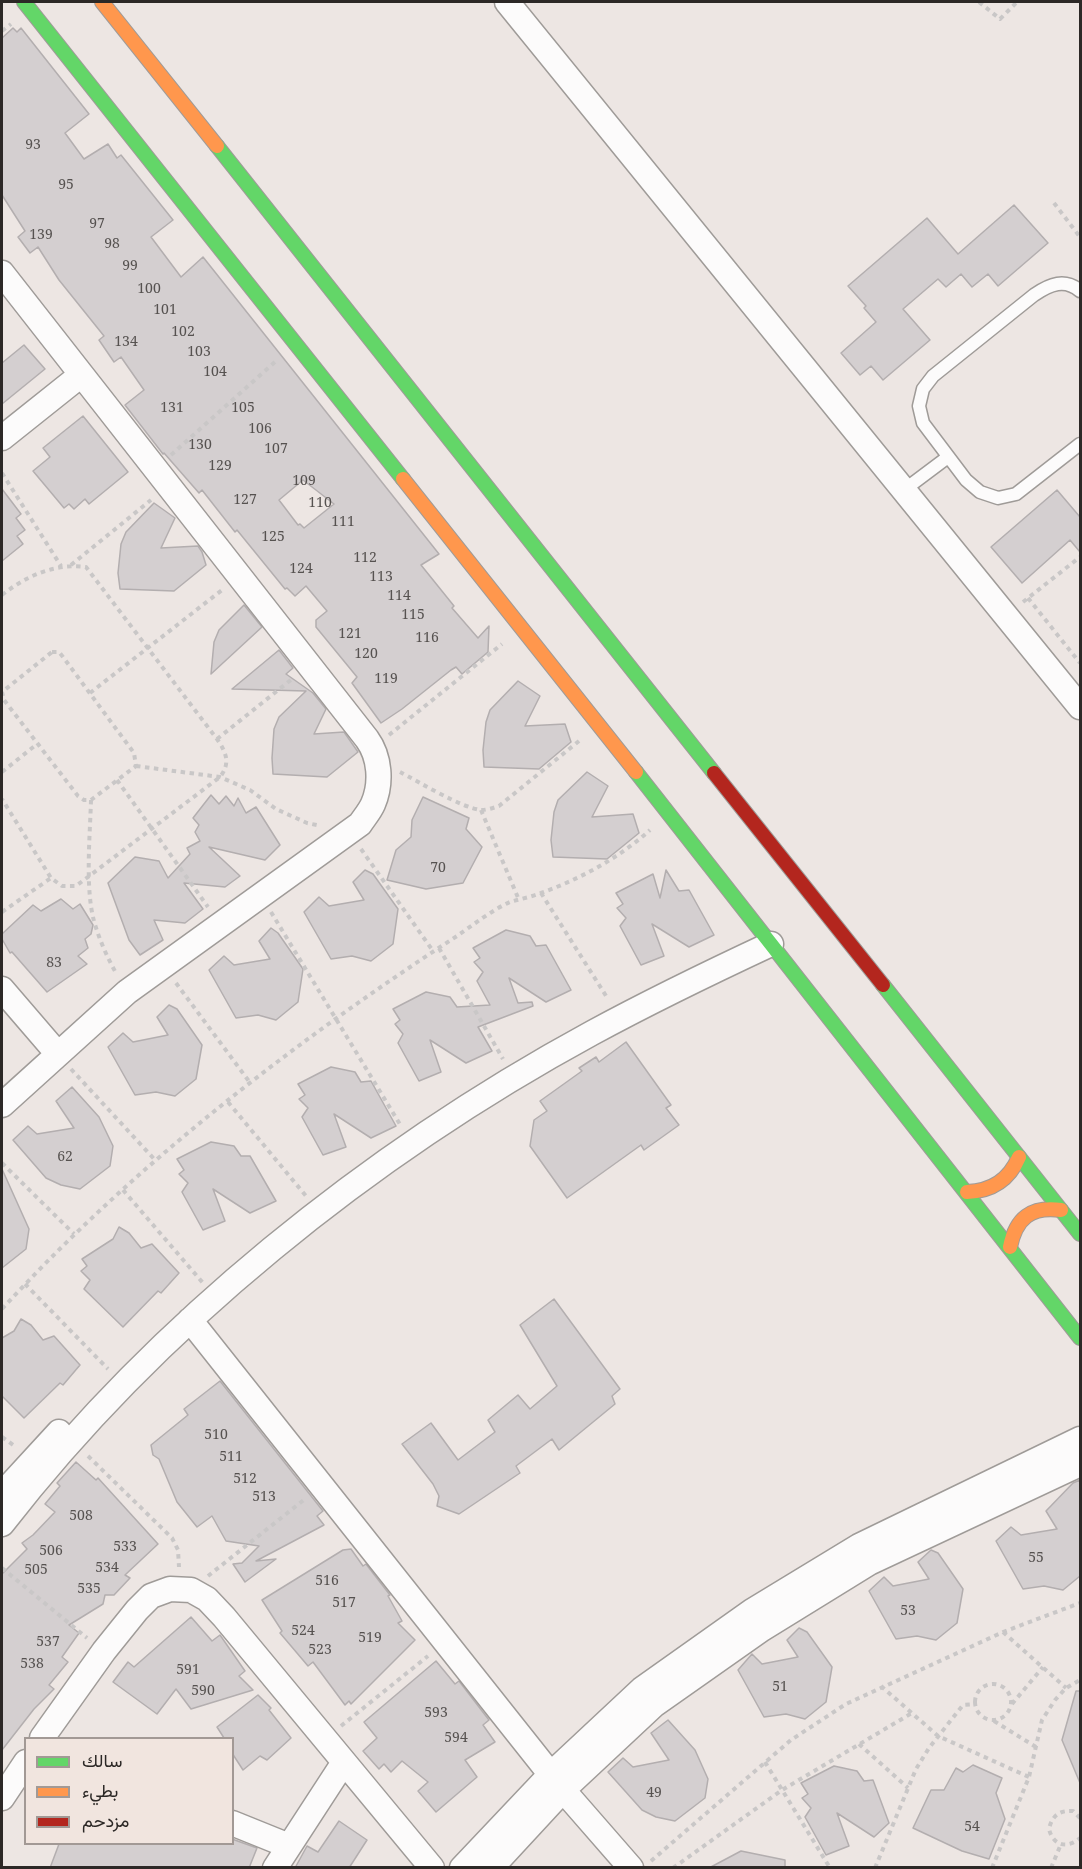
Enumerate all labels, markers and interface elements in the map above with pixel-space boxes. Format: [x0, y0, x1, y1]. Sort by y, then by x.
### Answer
house number: 93 [25, 137, 41, 153]
house number: 95 [58, 177, 74, 193]
house number: 97 [89, 216, 105, 232]
house number: 139 [29, 227, 53, 243]
house number: 98 [104, 236, 120, 252]
house number: 99 [122, 258, 138, 274]
house number: 100 [137, 281, 161, 297]
house number: 101 [153, 302, 177, 318]
house number: 102 [171, 324, 195, 340]
house number: 134 [114, 334, 138, 350]
house number: 103 [187, 344, 211, 360]
house number: 104 [203, 364, 227, 380]
house number: 131 [160, 400, 184, 416]
house number: 105 [231, 400, 255, 416]
house number: 106 [248, 421, 272, 437]
house number: 130 [188, 437, 212, 453]
house number: 107 [264, 441, 288, 457]
house number: 129 [208, 458, 232, 474]
house number: 109 [292, 473, 316, 489]
house number: 127 [233, 492, 257, 508]
house number: 110 [308, 495, 332, 511]
house number: 111 [331, 514, 355, 530]
house number: 125 [261, 529, 285, 545]
house number: 112 [353, 550, 377, 566]
house number: 124 [289, 561, 313, 577]
house number: 113 [369, 569, 393, 585]
house number: 114 [387, 588, 411, 604]
house number: 115 [401, 607, 425, 623]
house number: 121 [338, 626, 362, 642]
house number: 116 [415, 630, 439, 646]
house number: 120 [354, 646, 378, 662]
house number: 119 [374, 671, 398, 687]
house number: 70 [430, 860, 446, 876]
house number: 83 [46, 955, 62, 971]
house number: 62 [57, 1149, 73, 1165]
house number: 510 [204, 1427, 228, 1443]
house number: 511 [219, 1449, 243, 1465]
house number: 512 [233, 1471, 257, 1487]
house number: 513 [252, 1489, 276, 1505]
house number: 508 [69, 1508, 93, 1524]
house number: 533 [113, 1539, 137, 1555]
house number: 506 [39, 1543, 63, 1559]
house number: 55 [1028, 1550, 1044, 1566]
house number: 534 [95, 1560, 119, 1576]
house number: 505 [24, 1562, 48, 1578]
house number: 516 [315, 1573, 339, 1589]
house number: 535 [77, 1581, 101, 1597]
house number: 517 [332, 1595, 356, 1611]
house number: 53 [900, 1603, 916, 1619]
house number: 524 [291, 1623, 315, 1639]
house number: 519 [358, 1630, 382, 1646]
house number: 537 [36, 1634, 60, 1650]
house number: 523 [308, 1642, 332, 1658]
house number: 538 [20, 1656, 44, 1672]
house number: 591 [176, 1662, 200, 1678]
house number: 51 [772, 1679, 788, 1695]
house number: 590 [191, 1683, 215, 1699]
house number: 593 [424, 1705, 448, 1721]
house number: 594 [444, 1730, 468, 1746]
legend [24, 1737, 234, 1845]
text: سالك [82, 1748, 122, 1772]
text: بطيء [82, 1778, 118, 1802]
house number: 49 [646, 1785, 662, 1801]
text: مزدحم [82, 1808, 129, 1832]
house number: 54 [964, 1819, 980, 1835]

